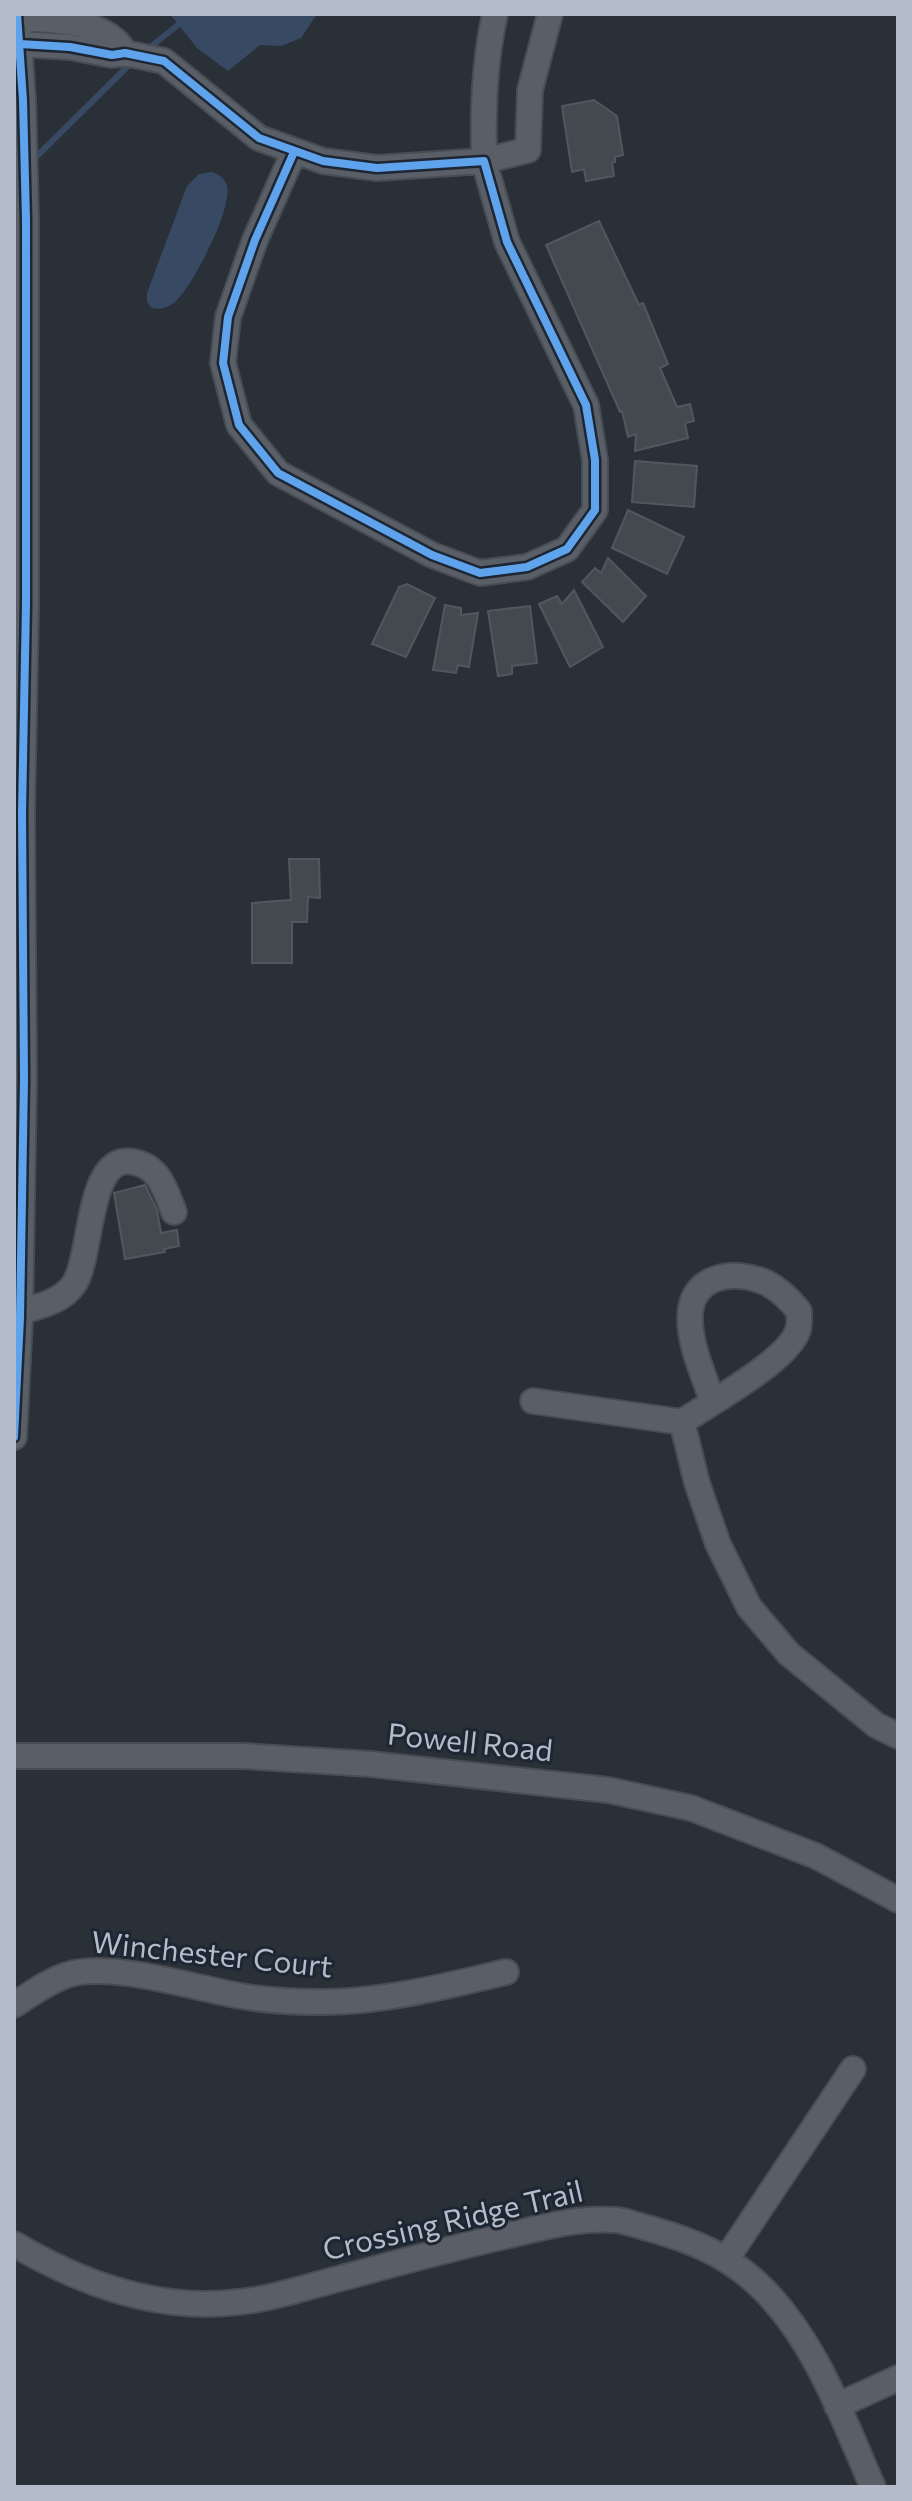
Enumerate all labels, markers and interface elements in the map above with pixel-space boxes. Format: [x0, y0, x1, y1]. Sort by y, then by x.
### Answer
street label: Powell Road [386, 1713, 555, 1768]
street label: Winchester Court [90, 1921, 335, 1984]
street label: Crossing Ridge Trail [319, 2171, 586, 2266]

